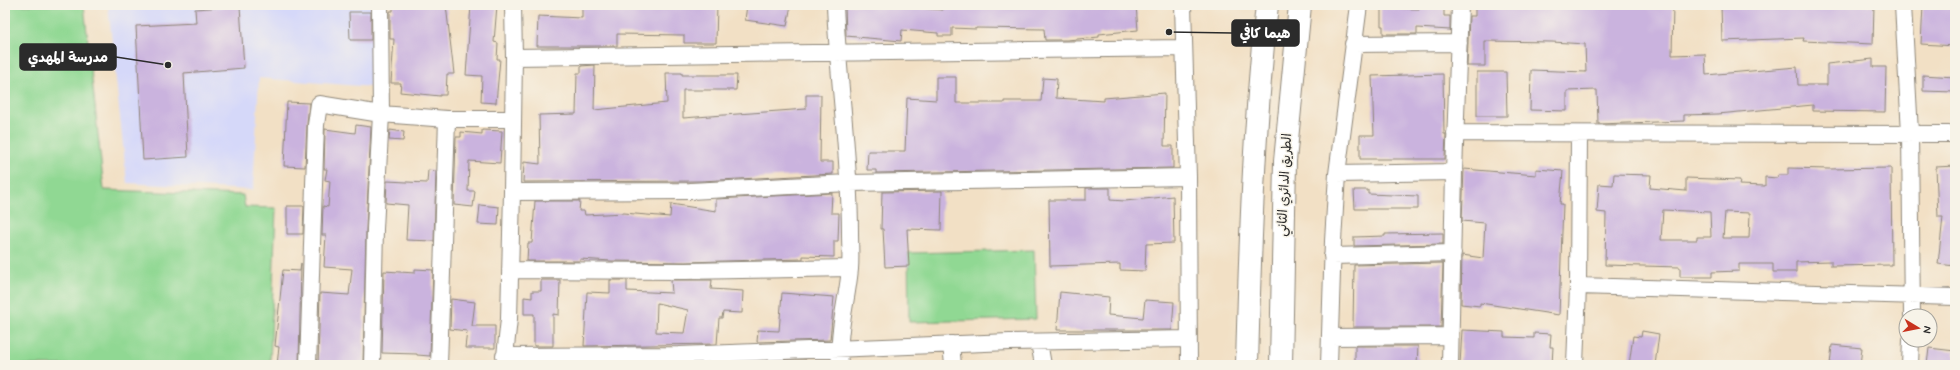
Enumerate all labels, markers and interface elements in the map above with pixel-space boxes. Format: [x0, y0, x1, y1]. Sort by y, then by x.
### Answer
callout: هيما كافي [1232, 20, 1299, 46]
text: هيما كافي [1240, 23, 1290, 44]
callout: مدرسة المهدي [20, 44, 116, 70]
text: مدرسة المهدي [28, 49, 108, 68]
street label: الطريق الدائري الثاني [1274, 133, 1298, 237]
north arrow [1898, 308, 1938, 348]
text: N [1919, 325, 1934, 334]

